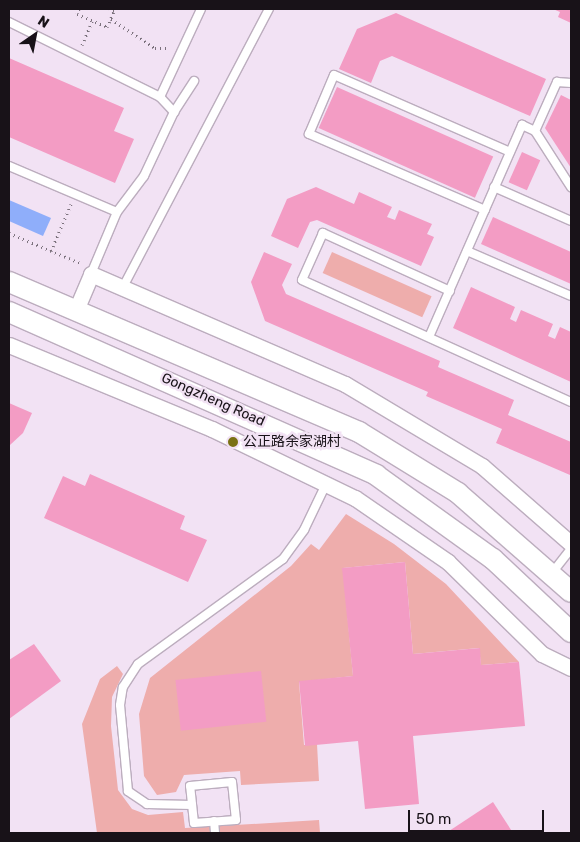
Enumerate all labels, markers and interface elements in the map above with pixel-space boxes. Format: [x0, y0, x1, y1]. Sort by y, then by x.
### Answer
north arrow [10, 10, 60, 60]
text: N [35, 12, 52, 32]
street label: Gongzheng Road [159, 370, 267, 430]
place label: 公正路余家湖村 [243, 434, 341, 450]
marker: 公正路余家湖村 [227, 436, 239, 448]
scale bar [410, 800, 546, 832]
text: 50 m [416, 810, 451, 828]

